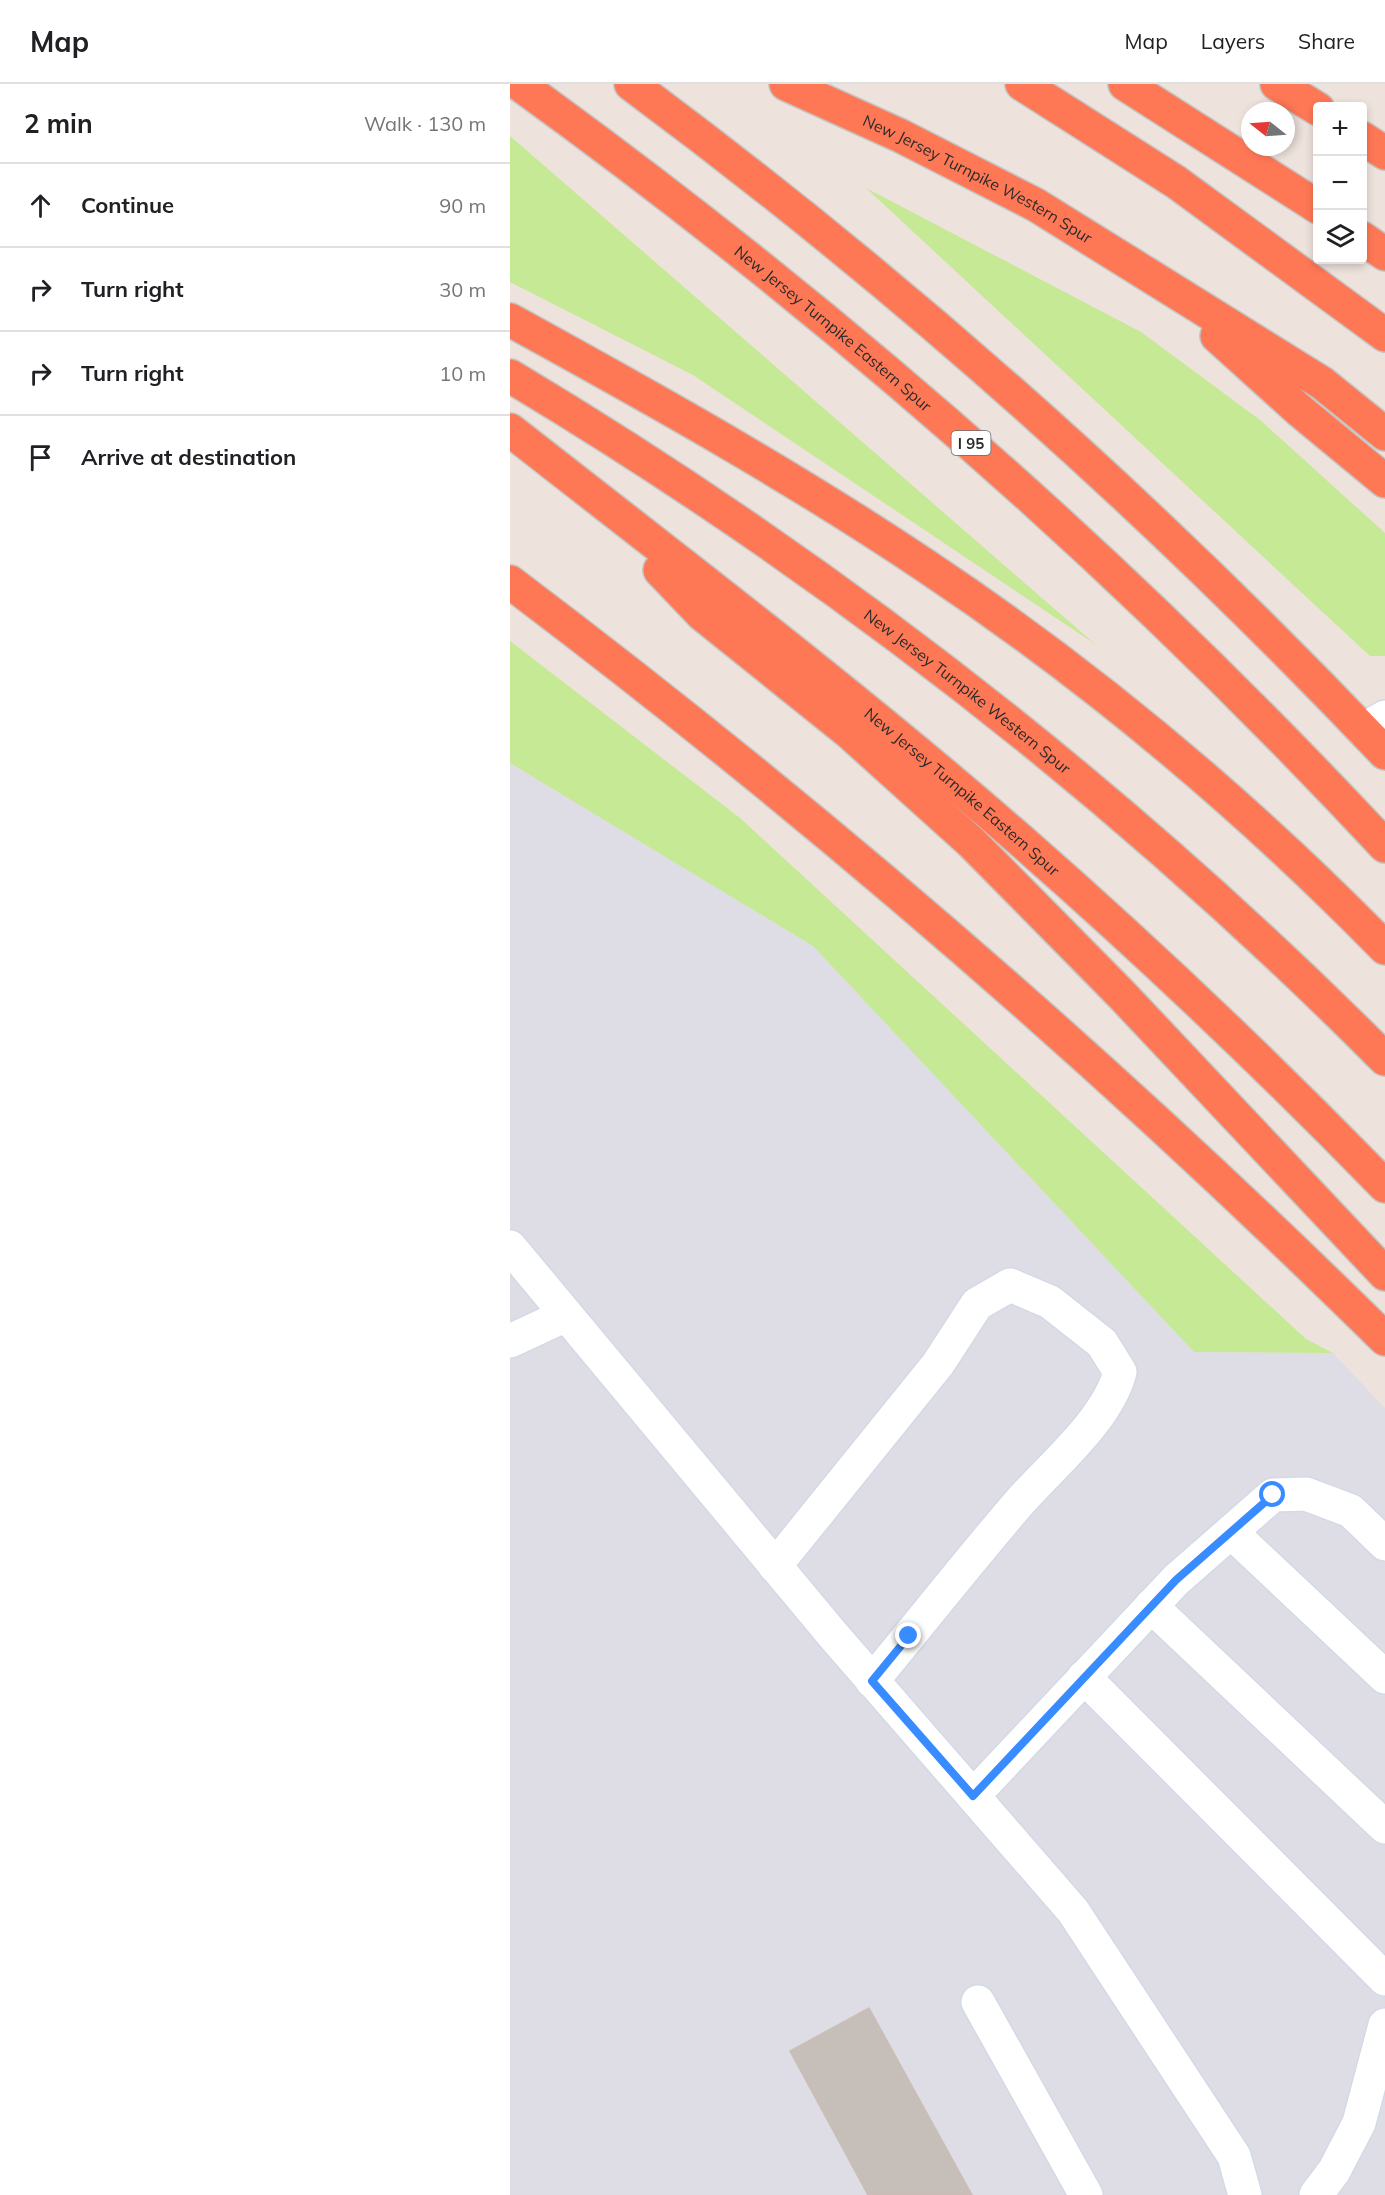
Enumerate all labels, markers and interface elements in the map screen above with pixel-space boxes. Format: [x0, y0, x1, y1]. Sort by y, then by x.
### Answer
text: Map [30, 24, 89, 59]
text: Map [1125, 28, 1168, 54]
text: Layers [1201, 28, 1265, 54]
text: Share [1298, 28, 1355, 54]
north arrow [1241, 102, 1295, 156]
map controls [1313, 102, 1367, 264]
button: + [1313, 102, 1367, 156]
text: 2 min [24, 107, 93, 140]
street label: New Jersey Turnpike Western Spur [860, 110, 1096, 248]
text: Walk · 130 m [364, 111, 486, 136]
button: − [1313, 156, 1367, 210]
icon: ahead [24, 189, 57, 222]
text: Continue [81, 191, 174, 219]
text: 90 m [439, 193, 486, 218]
button: layers [1313, 210, 1367, 264]
street label: New Jersey Turnpike Eastern Spur [731, 241, 936, 416]
icon: right [24, 273, 57, 306]
text: Turn right [81, 275, 184, 303]
text: 30 m [439, 277, 486, 302]
icon: right [24, 357, 57, 390]
text: Turn right [81, 359, 184, 387]
text: 10 m [439, 361, 486, 386]
road number: I 95 [952, 431, 990, 455]
icon: arrive [24, 441, 57, 474]
text: Arrive at destination [81, 443, 296, 471]
street label: New Jersey Turnpike Western Spur [860, 605, 1075, 778]
street label: New Jersey Turnpike Eastern Spur [860, 703, 1064, 880]
route start [1259, 1481, 1285, 1507]
route end [895, 1622, 921, 1648]

